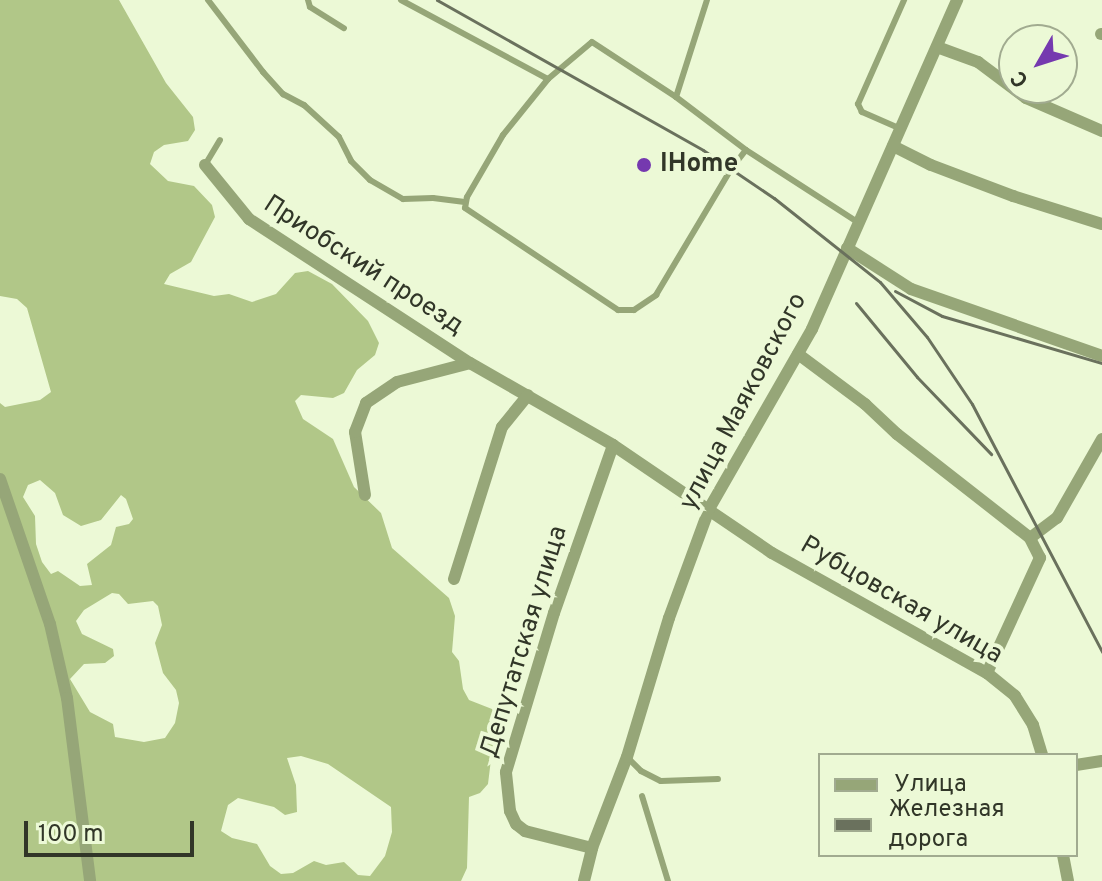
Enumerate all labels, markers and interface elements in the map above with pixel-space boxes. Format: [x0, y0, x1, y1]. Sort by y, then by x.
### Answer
north arrow [998, 24, 1078, 104]
text: С [1006, 64, 1035, 92]
place label: IHome [660, 149, 738, 181]
marker: IHome [635, 156, 653, 174]
street label: Приобский проезд [257, 190, 469, 342]
street label: улица Маяковского [674, 288, 814, 516]
street label: Депутатская улица [475, 522, 575, 762]
street label: Рубцовская улица [794, 530, 1008, 672]
legend [818, 753, 1078, 857]
text: Улица [894, 770, 967, 800]
text: Железная дорога [888, 795, 1005, 855]
scale bar [28, 805, 198, 855]
text: 100 m [38, 820, 104, 850]

